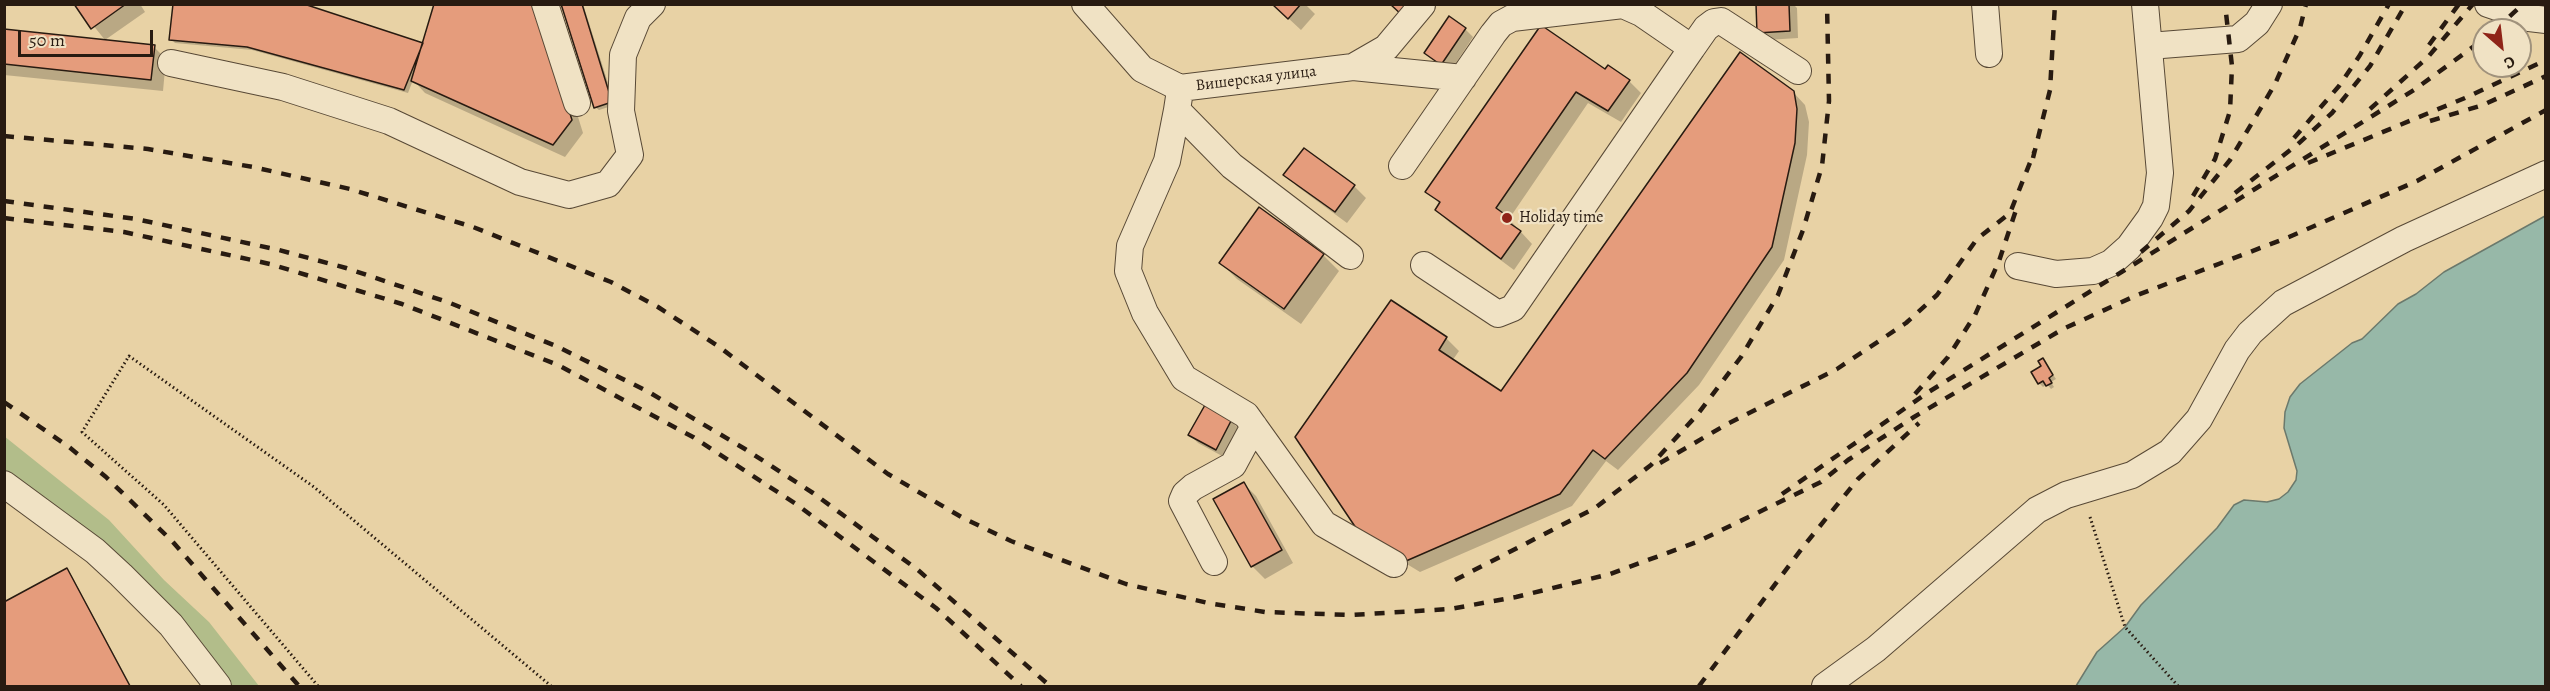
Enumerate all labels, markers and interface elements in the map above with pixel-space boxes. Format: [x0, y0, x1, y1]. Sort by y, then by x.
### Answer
scale bar [21, 18, 156, 56]
north arrow [2472, 18, 2532, 78]
text: 50 m [29, 28, 65, 52]
text: С [2500, 50, 2519, 74]
street label: Вишерская улица [1194, 62, 1318, 96]
place label: Holiday time [1519, 208, 1603, 228]
marker: Holiday time [1500, 211, 1514, 225]

